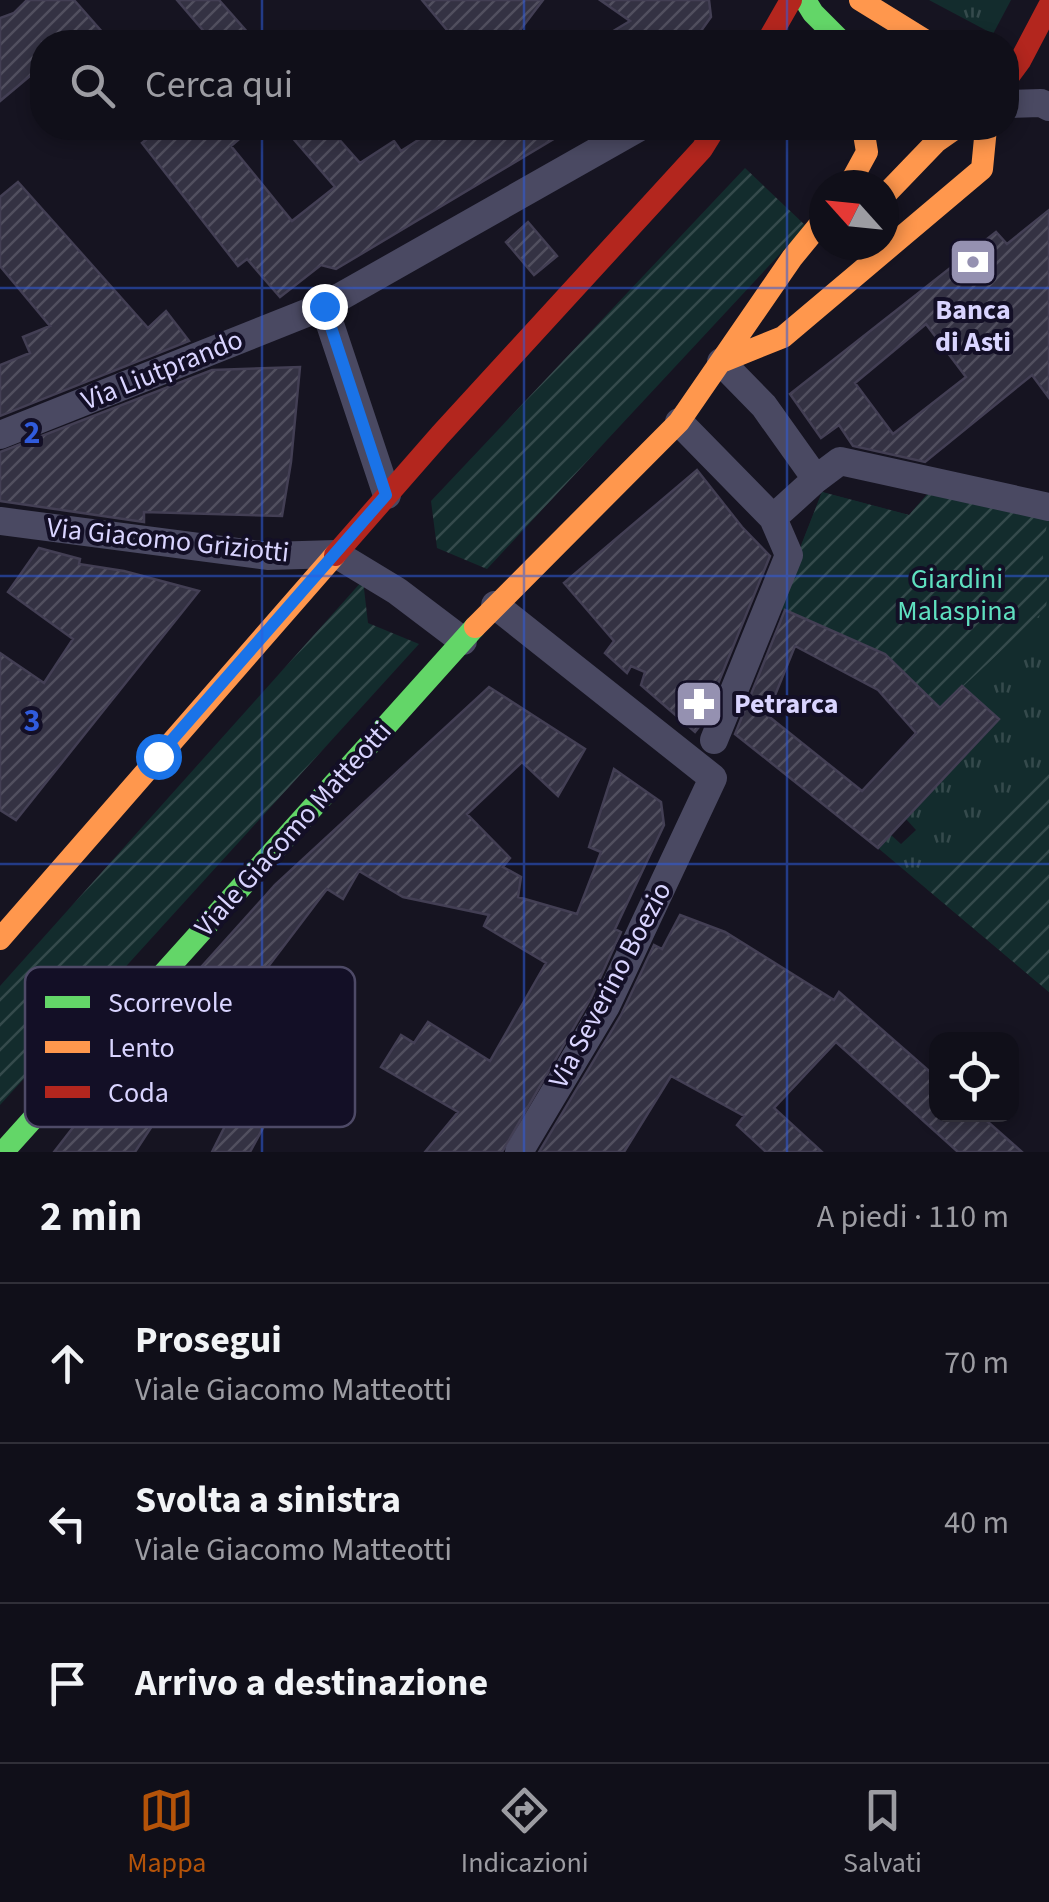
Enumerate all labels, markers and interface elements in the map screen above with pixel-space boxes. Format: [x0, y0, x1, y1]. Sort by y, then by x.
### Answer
search box [30, 30, 1019, 140]
icon: search [65, 58, 120, 113]
text: Cerca qui [145, 58, 293, 112]
north arrow [809, 170, 899, 260]
bank icon: Banca di Asti [947, 236, 999, 288]
route end [302, 284, 348, 330]
place label: Banca di Asti [935, 290, 1011, 362]
street label: Via Liutprando [75, 319, 249, 421]
text: 2 [24, 410, 40, 456]
street label: Via Giacomo Griziotti [45, 507, 291, 573]
park label: Giardini Malaspina [897, 559, 1017, 631]
pharmacy icon: Petrarca [673, 678, 725, 730]
place label: Petrarca [734, 684, 839, 724]
text: 3 [24, 698, 40, 744]
street label: Viale Giacomo Matteotti [185, 712, 401, 946]
route start [136, 734, 182, 780]
street label: Via Severino Boezio [539, 874, 681, 1096]
legend [25, 967, 355, 1127]
text: Scorrevole [108, 983, 233, 1023]
text: Lento [108, 1028, 175, 1068]
map controls [929, 1032, 1019, 1122]
button: locate [929, 1032, 1019, 1122]
text: Coda [108, 1073, 169, 1113]
text: 2 min [40, 1187, 142, 1247]
text: A piedi · 110 m [817, 1194, 1009, 1240]
text: Prosegui [135, 1313, 282, 1367]
icon: ahead [40, 1336, 95, 1391]
text: 70 m [944, 1340, 1009, 1386]
text: Viale Giacomo Matteotti [135, 1367, 452, 1413]
text: Svolta a sinistra [135, 1473, 401, 1527]
icon: left [40, 1496, 95, 1551]
text: 40 m [944, 1500, 1009, 1546]
text: Viale Giacomo Matteotti [135, 1527, 452, 1573]
icon: arrive [40, 1656, 95, 1711]
text: Arrivo a destinazione [135, 1656, 488, 1710]
tab: Mappa [127, 1783, 206, 1883]
tab: Indicazioni [461, 1783, 589, 1883]
tab: Salvati [843, 1783, 922, 1883]

